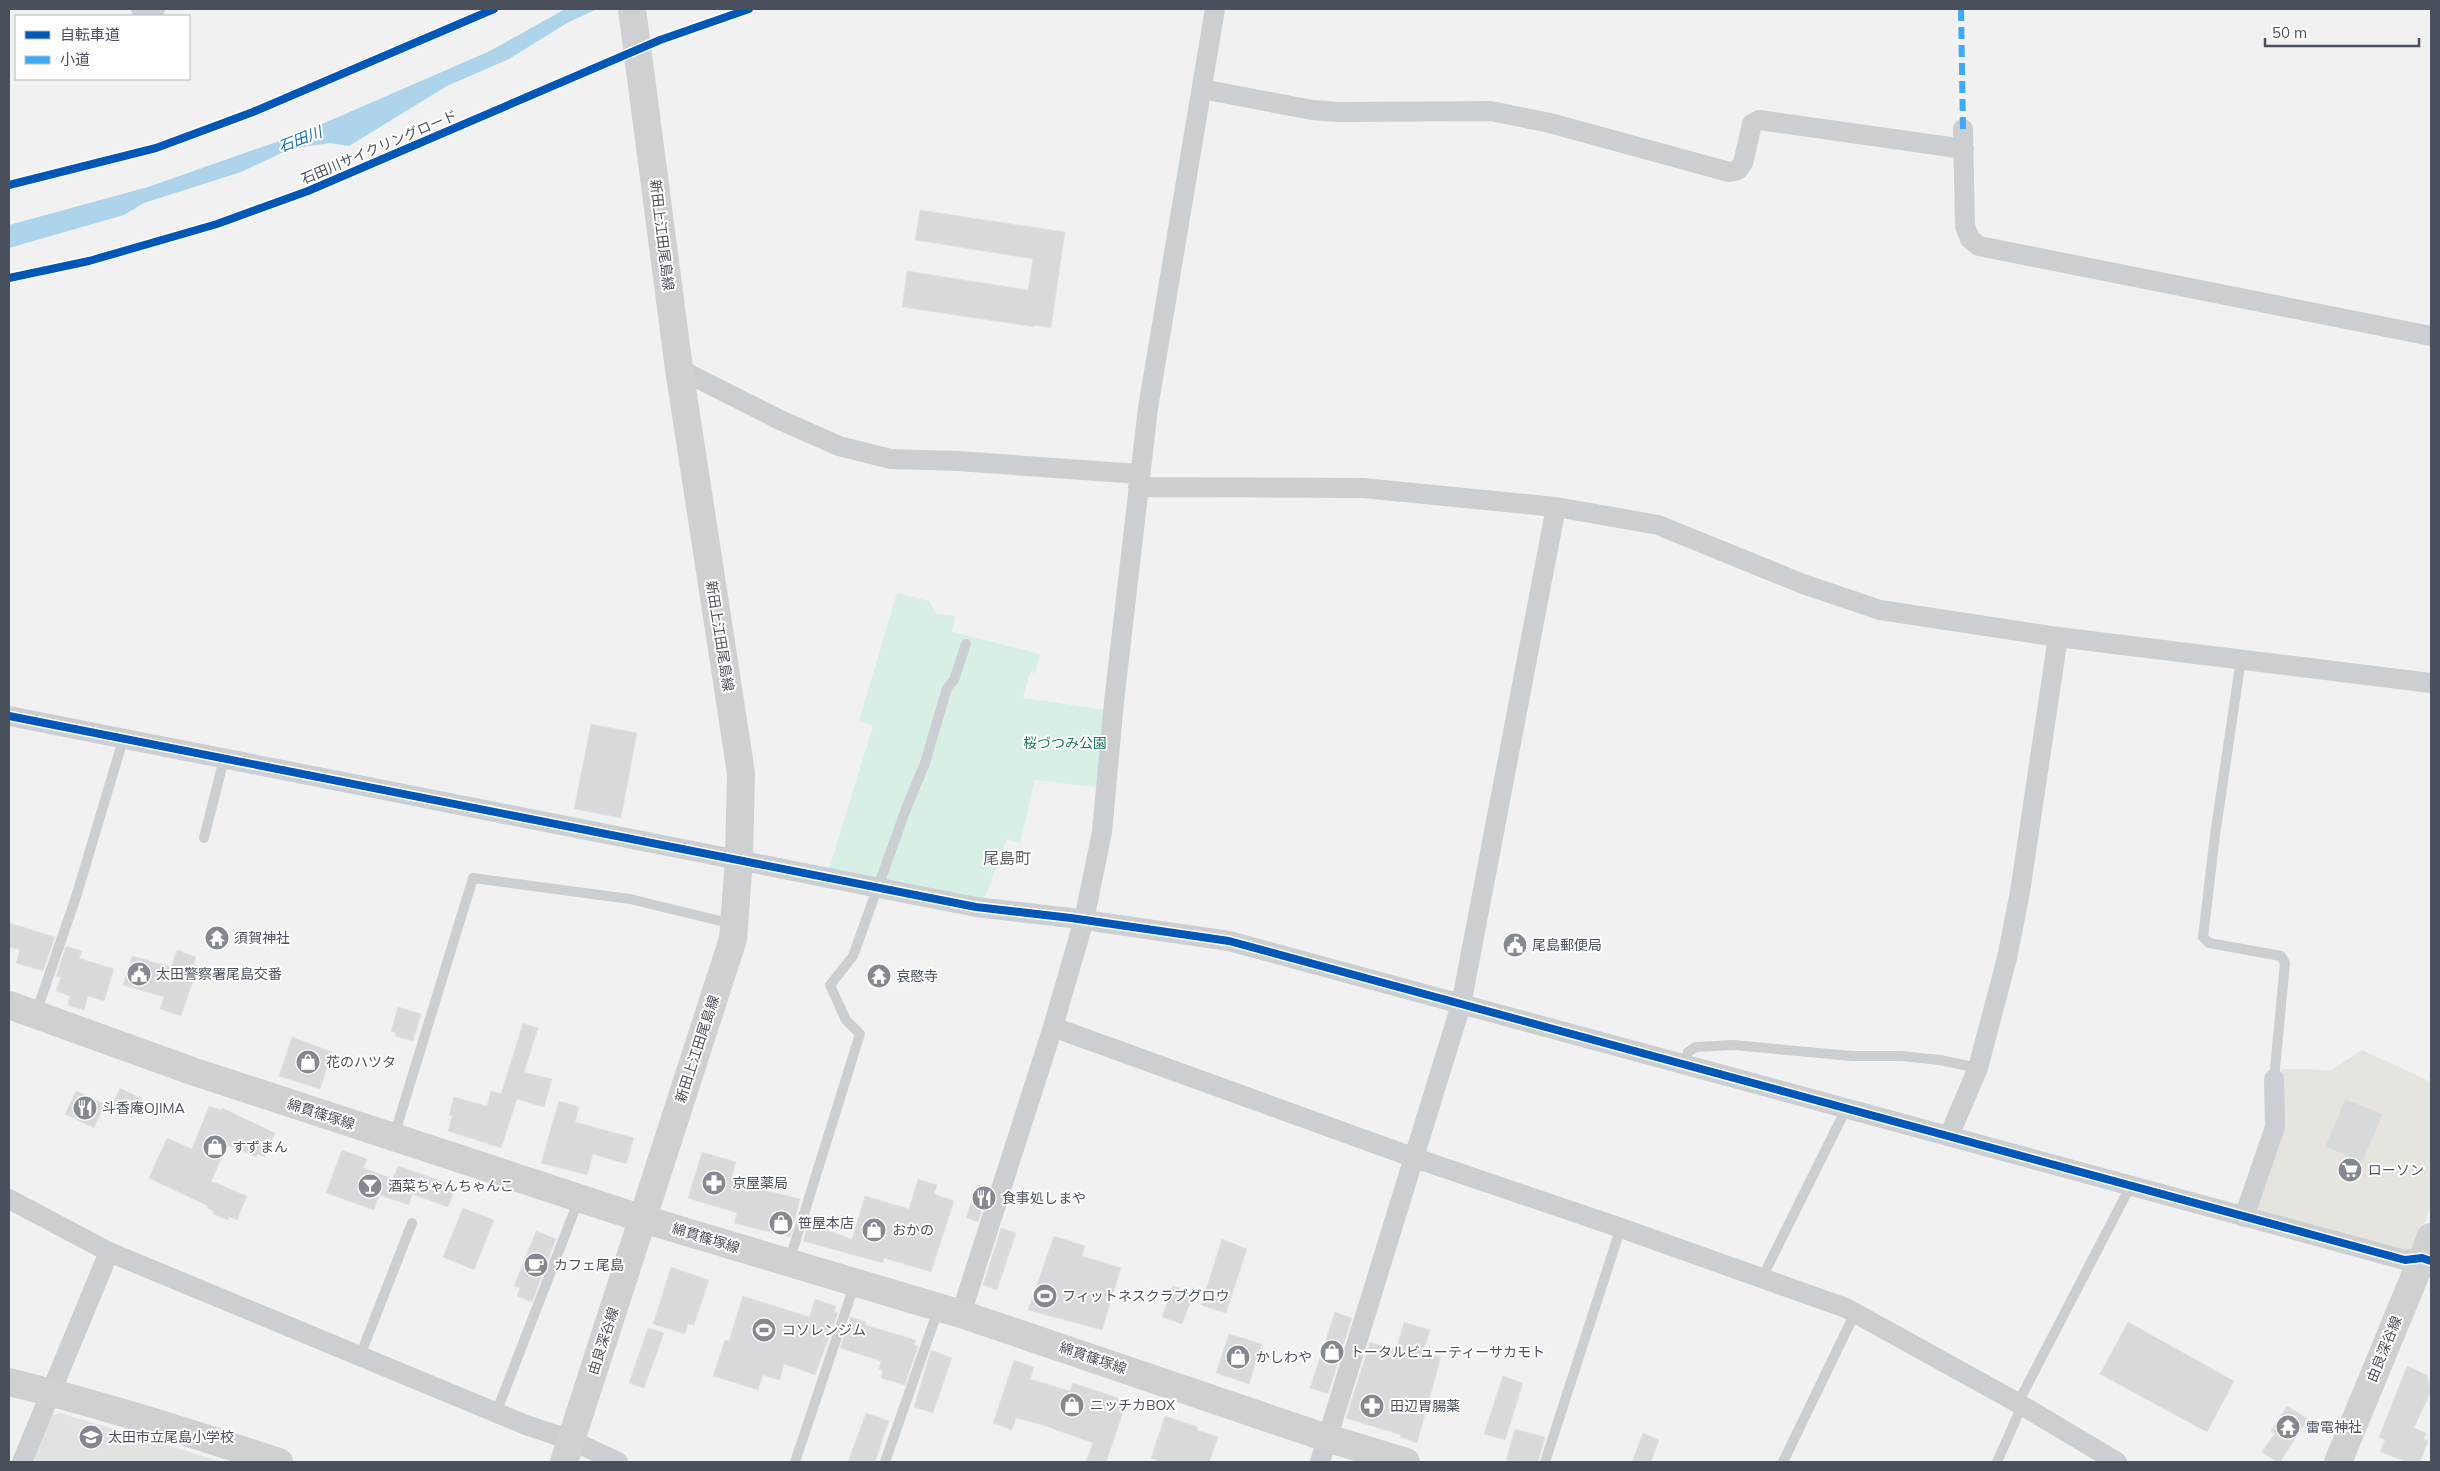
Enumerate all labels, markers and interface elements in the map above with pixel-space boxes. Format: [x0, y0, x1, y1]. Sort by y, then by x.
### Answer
legend [15, 15, 190, 80]
scale bar [2265, 15, 2419, 47]
text: 50 m [2272, 23, 2307, 42]
text: 自転車道 [60, 25, 120, 44]
text: 小道 [60, 50, 90, 69]
street label: 石田川サイクリングロード [298, 106, 460, 188]
water label: 石田川 [276, 121, 326, 156]
street label: 新田上江田尾島線 [646, 178, 678, 292]
street label: 新田上江田尾島線 [702, 579, 738, 693]
park label: 桜づつみ公園 [1023, 734, 1107, 752]
district label: 尾島町 [983, 848, 1031, 868]
temple icon: 須賀神社 [204, 925, 230, 951]
place label: 須賀神社 [234, 929, 290, 947]
public building icon: 尾島郵便局 [1502, 932, 1528, 958]
place label: 尾島郵便局 [1532, 936, 1602, 954]
public building icon: 太田警察署尾島交番 [126, 961, 152, 987]
temple icon: 哀愍寺 [866, 963, 892, 989]
place label: 太田警察署尾島交番 [156, 965, 282, 983]
place label: 哀愍寺 [896, 967, 938, 985]
street label: 新田上江田尾島線 [671, 993, 723, 1105]
shop icon: 花のハツタ [295, 1049, 321, 1075]
place label: 花のハツタ [326, 1053, 396, 1071]
restaurant icon: 斗香庵OJIMA [72, 1095, 98, 1121]
street label: 綿貫篠塚線 [285, 1095, 357, 1133]
place label: 斗香庵OJIMA [102, 1099, 186, 1117]
shop icon: すずまん [202, 1134, 228, 1160]
place label: すずまん [232, 1138, 288, 1156]
supermarket icon: ローソン [2337, 1157, 2363, 1183]
place label: ローソン [2368, 1161, 2424, 1179]
pharmacy icon: 京屋薬局 [701, 1170, 727, 1196]
bar icon: 酒菜ちゃんちゃんこ [357, 1173, 383, 1199]
place label: 京屋薬局 [732, 1174, 788, 1192]
place label: 酒菜ちゃんちゃんこ [388, 1177, 514, 1195]
restaurant icon: 食事処しまや [971, 1185, 997, 1211]
place label: 食事処しまや [1002, 1189, 1086, 1207]
shop icon: 笹屋本店 [768, 1210, 794, 1236]
place label: 笹屋本店 [798, 1214, 854, 1232]
shop icon: おかの [861, 1217, 887, 1243]
street label: 綿貫篠塚線 [670, 1219, 742, 1257]
place label: おかの [892, 1221, 934, 1239]
cafe icon: カフェ尾島 [523, 1252, 549, 1278]
place label: カフェ尾島 [554, 1256, 624, 1274]
sports icon: フィットネスクラブグロウ [1032, 1283, 1058, 1309]
place label: フィットネスクラブグロウ [1062, 1287, 1230, 1305]
street label: 由良深谷線 [584, 1305, 622, 1377]
street label: 由良深谷線 [2363, 1313, 2405, 1385]
sports icon: コソレンジム [751, 1317, 777, 1343]
place label: コソレンジム [782, 1321, 866, 1339]
street label: 綿貫篠塚線 [1057, 1338, 1129, 1378]
shop icon: トータルビューティーサカモト [1319, 1339, 1345, 1365]
place label: トータルビューティーサカモト [1350, 1343, 1545, 1361]
shop icon: かしわや [1225, 1344, 1251, 1370]
place label: かしわや [1256, 1348, 1312, 1366]
shop icon: ニッチカBOX [1059, 1392, 1085, 1418]
pharmacy icon: 田辺胃腸薬 [1359, 1393, 1385, 1419]
place label: ニッチカBOX [1090, 1396, 1175, 1414]
place label: 田辺胃腸薬 [1390, 1397, 1460, 1415]
temple icon: 雷電神社 [2275, 1414, 2301, 1440]
place label: 雷電神社 [2306, 1418, 2362, 1436]
school or university icon: 太田市立尾島小学校 [78, 1424, 104, 1450]
place label: 太田市立尾島小学校 [108, 1428, 234, 1446]

